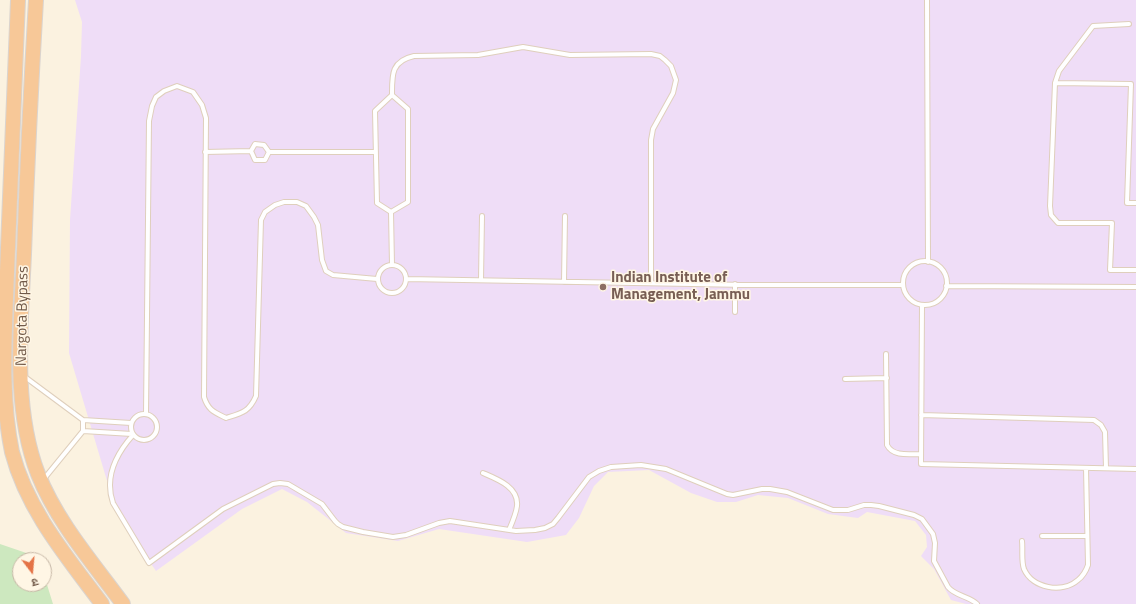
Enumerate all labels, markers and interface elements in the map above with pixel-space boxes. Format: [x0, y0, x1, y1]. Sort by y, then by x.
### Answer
street label: Nargota Bypass [13, 266, 33, 366]
place label: Indian Institute of Management, Jammu [611, 269, 750, 304]
marker: Indian Institute of Management, Jammu [598, 282, 608, 292]
north arrow [12, 552, 52, 592]
text: उ [30, 574, 40, 591]

